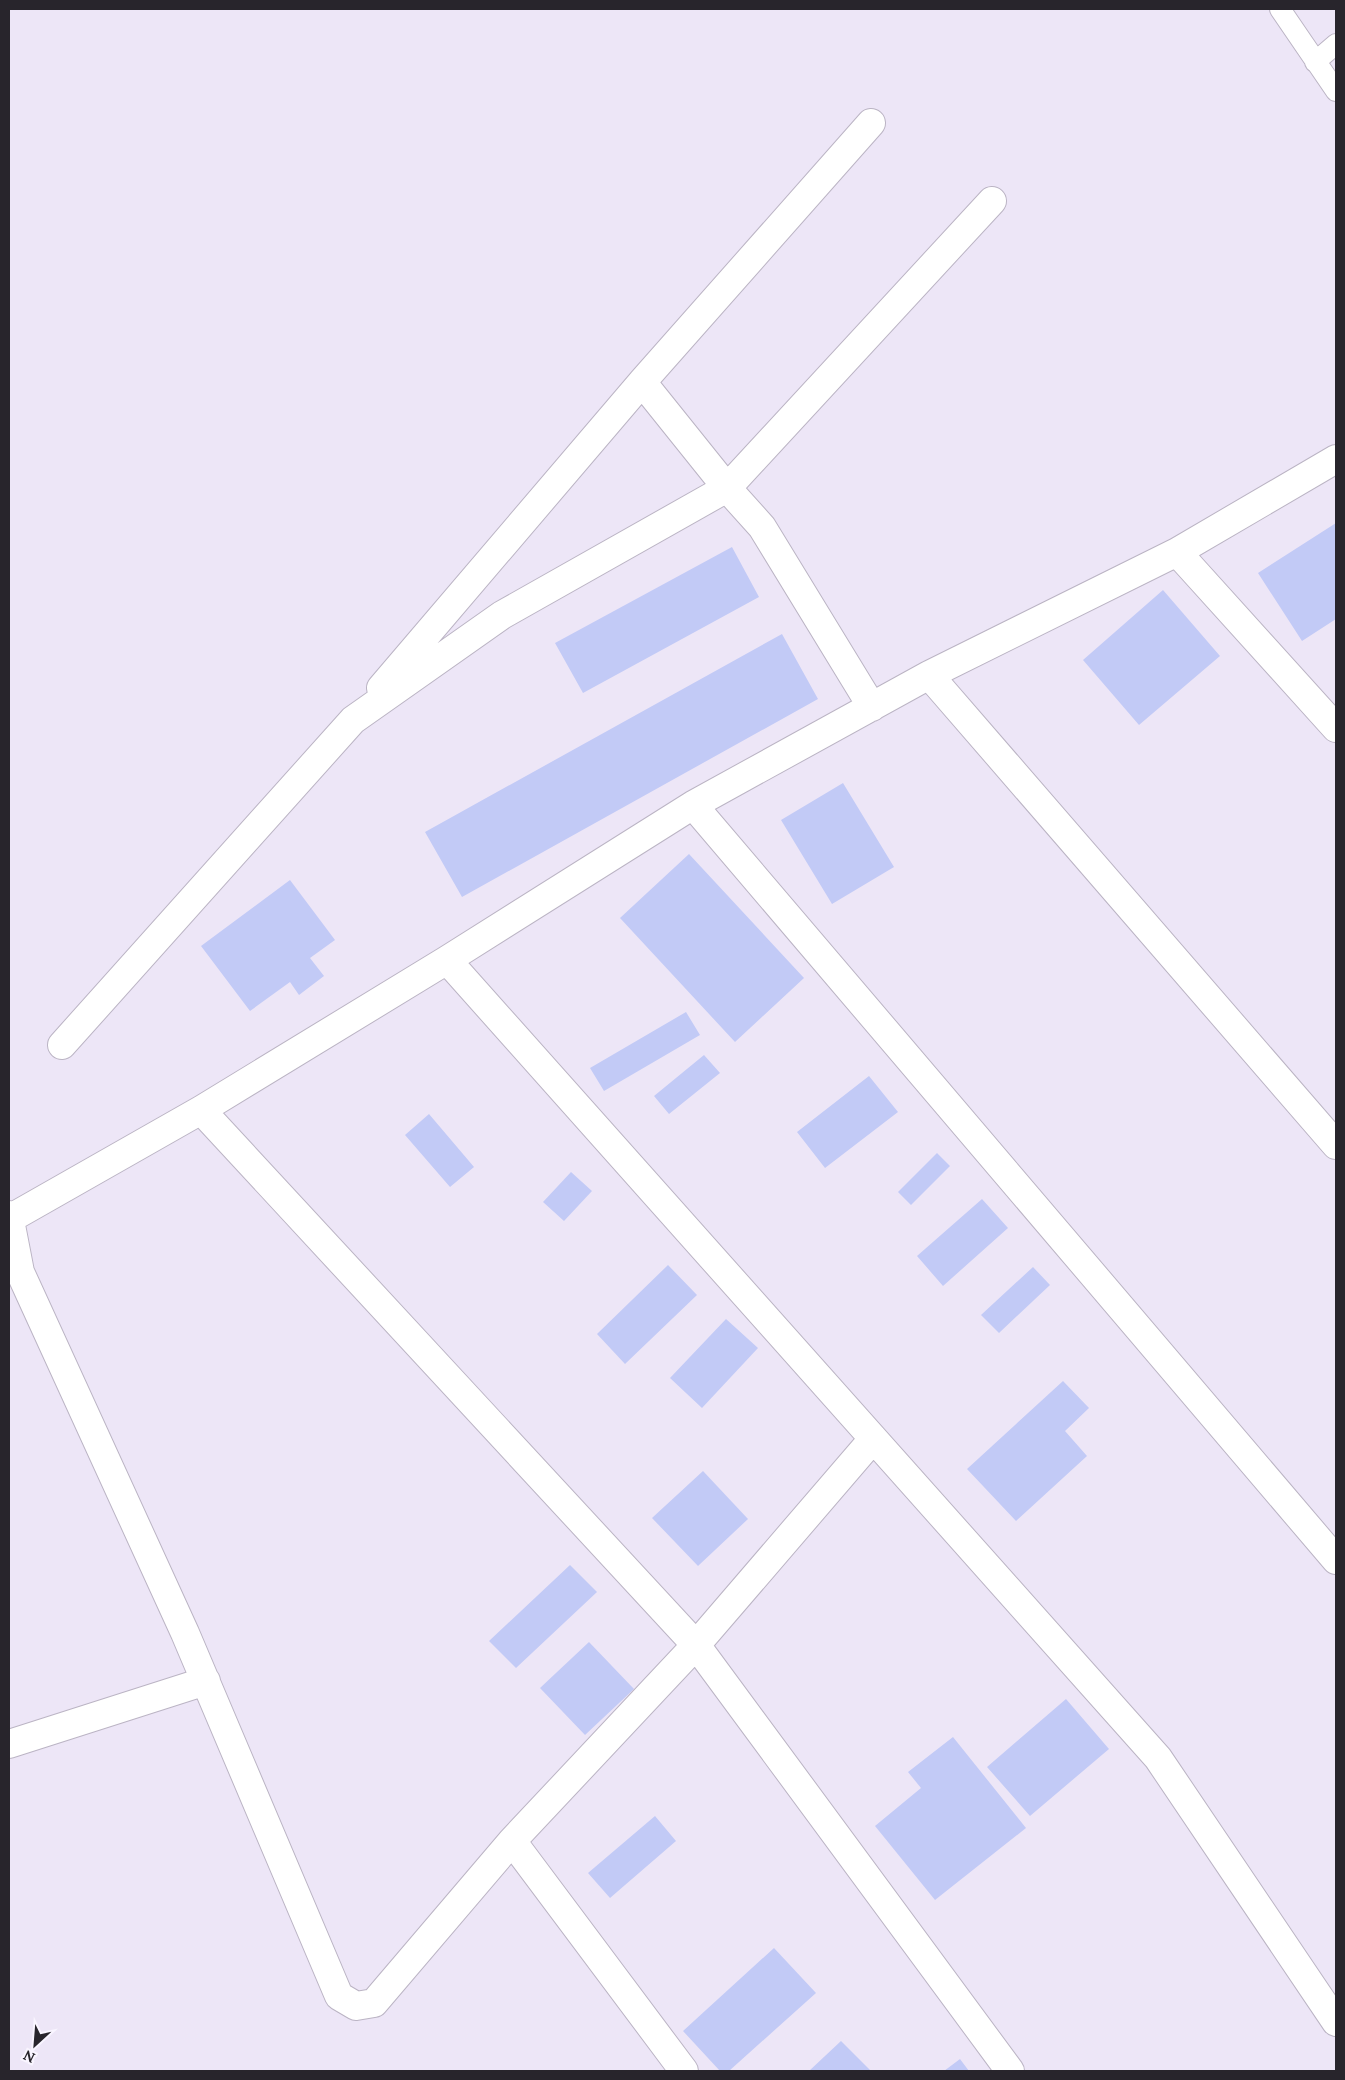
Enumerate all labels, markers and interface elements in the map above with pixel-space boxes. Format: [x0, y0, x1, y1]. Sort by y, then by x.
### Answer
north arrow [10, 2020, 60, 2070]
text: N [20, 2046, 38, 2067]

